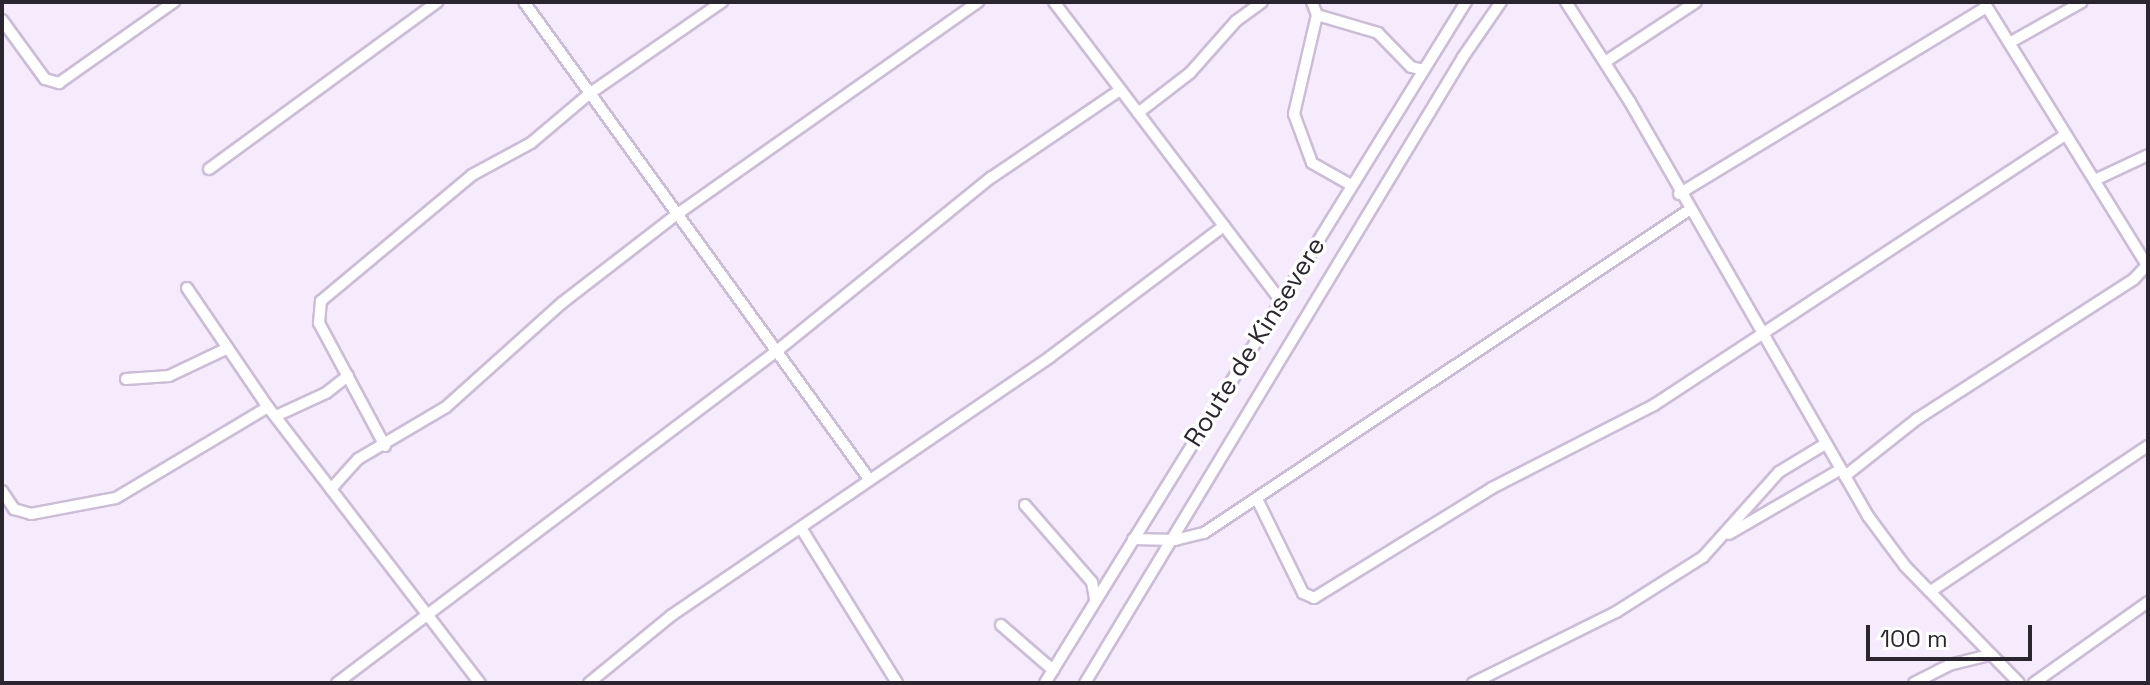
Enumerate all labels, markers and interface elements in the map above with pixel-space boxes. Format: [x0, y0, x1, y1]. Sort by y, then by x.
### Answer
street label: Route de Kinsevere [1178, 231, 1332, 453]
scale bar [1870, 609, 2036, 659]
text: 100 m [1880, 623, 1948, 654]

